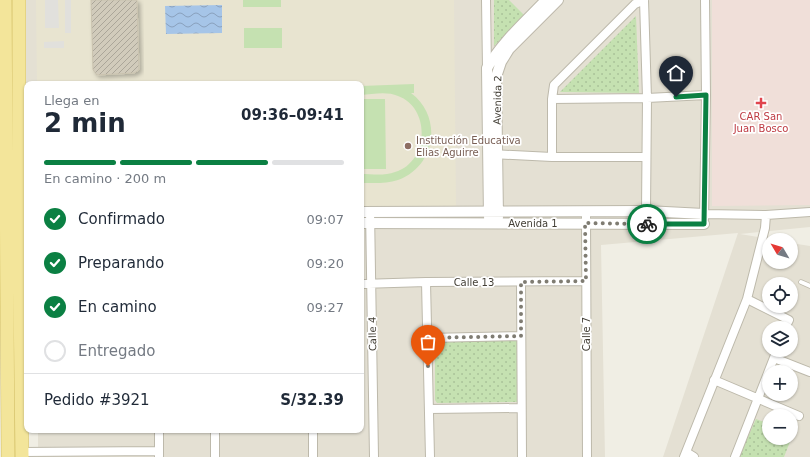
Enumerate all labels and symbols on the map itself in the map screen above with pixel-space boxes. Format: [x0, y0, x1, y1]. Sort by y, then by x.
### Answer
pin [659, 56, 693, 97]
street label: Avenida 2 [492, 75, 503, 125]
marker: CAR San Juan Bosco [755, 97, 767, 109]
place label: CAR San Juan Bosco [733, 111, 788, 134]
place label: Institución Educativa Elias Aguirre [416, 135, 521, 158]
marker: Institución Educativa Elias Aguirre [403, 141, 413, 151]
courier [627, 204, 667, 244]
street label: Avenida 1 [508, 218, 558, 229]
north arrow [762, 233, 798, 269]
street label: Calle 13 [454, 277, 494, 288]
street label: Calle 4 [367, 317, 378, 351]
street label: Calle 7 [581, 317, 592, 351]
pin [411, 325, 445, 366]

